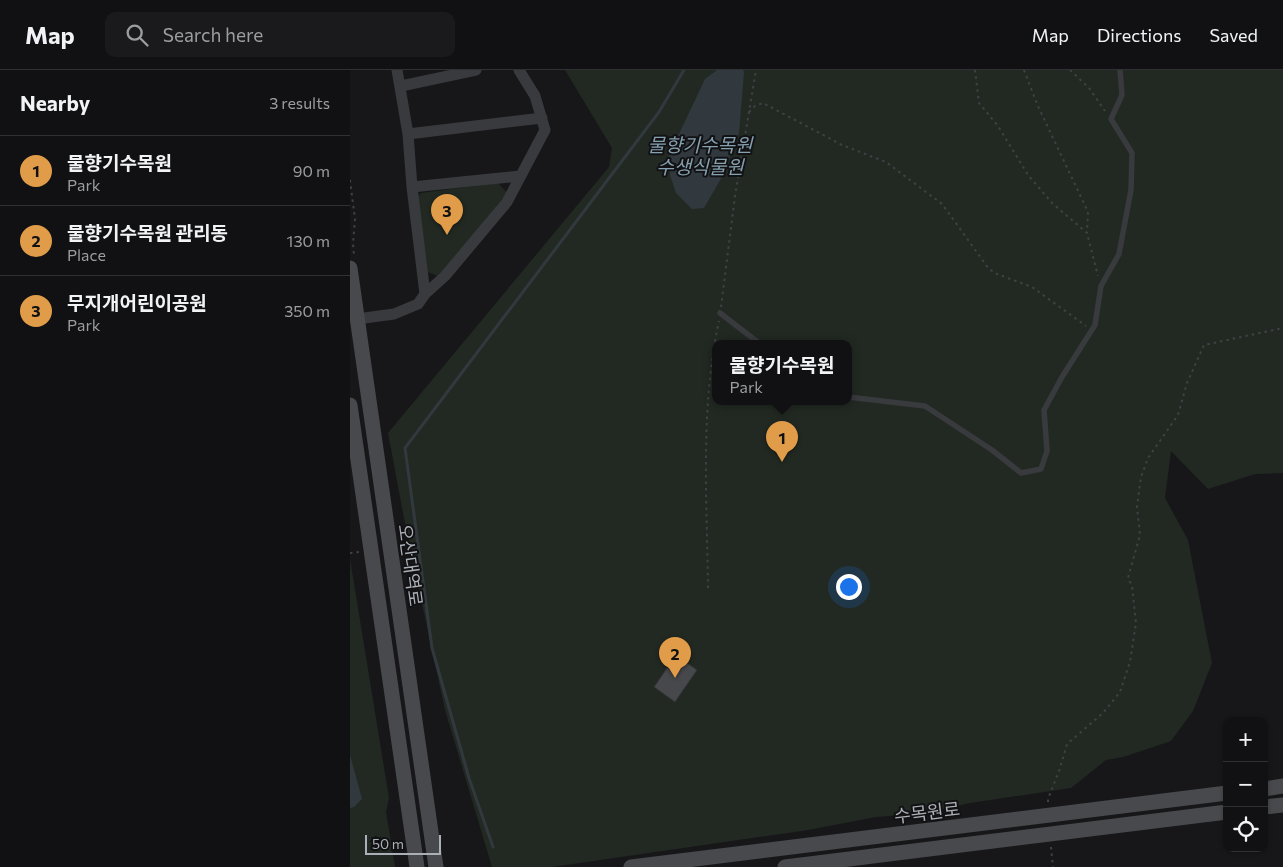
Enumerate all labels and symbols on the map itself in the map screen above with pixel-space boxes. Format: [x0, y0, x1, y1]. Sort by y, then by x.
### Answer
water label: 물향기수목원 수생식물원 [648, 133, 754, 178]
pin: 3 [431, 194, 463, 235]
pin: 1 [766, 421, 798, 462]
street label: 오산대역로 [394, 522, 428, 608]
your location [836, 574, 862, 600]
pin: 2 [659, 637, 691, 678]
street label: 수목원로 [893, 797, 961, 827]
scale bar [365, 832, 441, 855]

